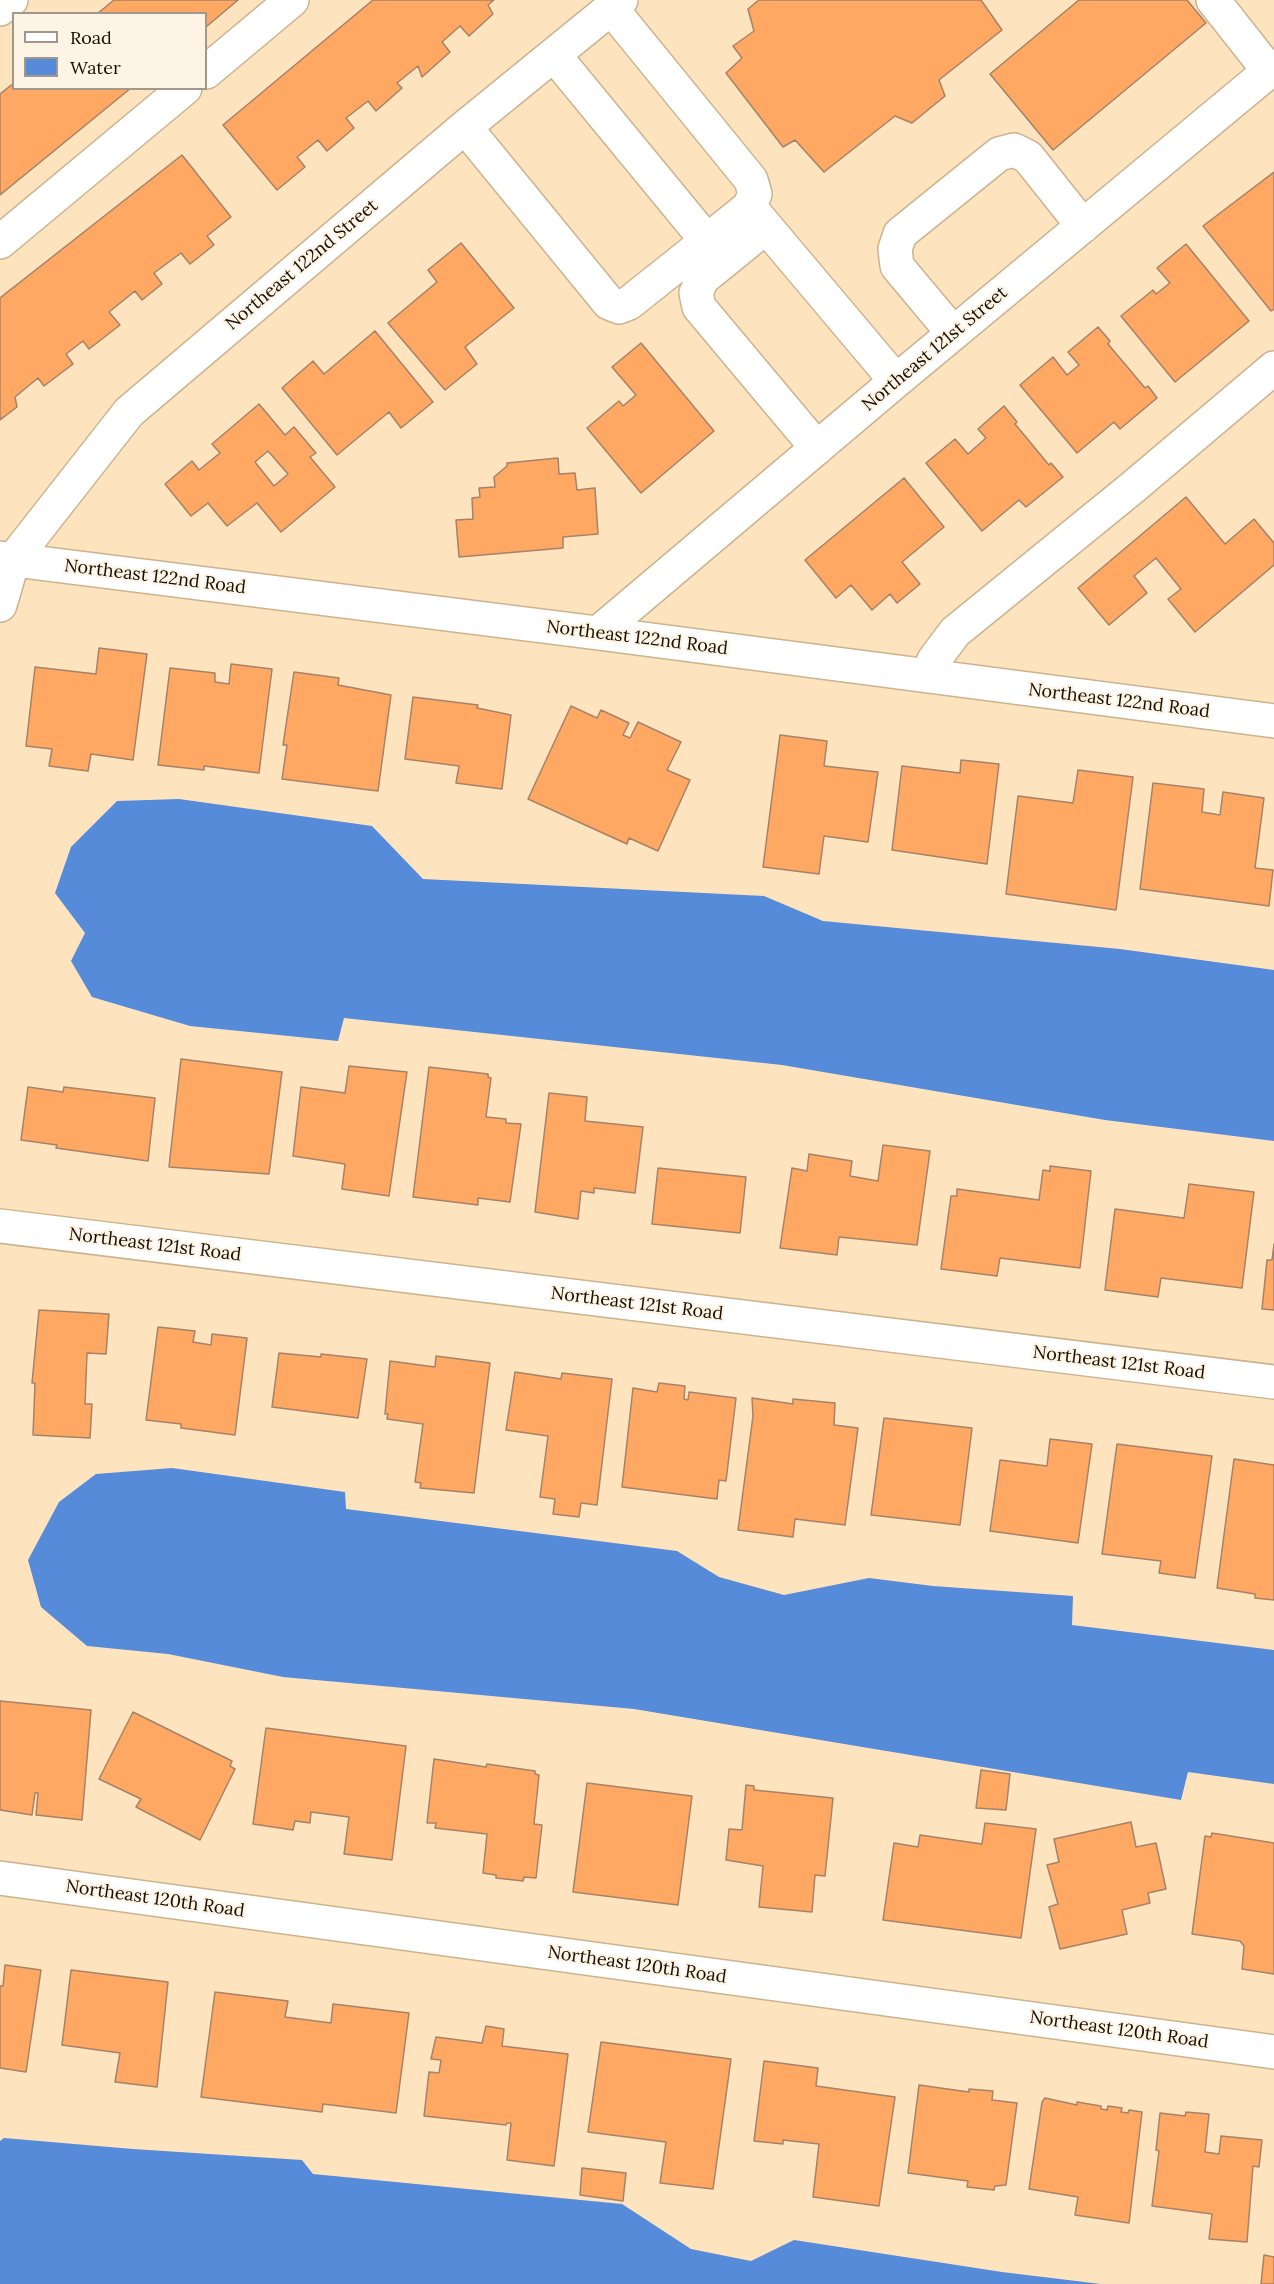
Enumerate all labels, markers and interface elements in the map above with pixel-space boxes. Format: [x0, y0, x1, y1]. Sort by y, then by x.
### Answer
legend [12, 12, 207, 90]
text: Road [70, 26, 112, 49]
text: Water [70, 56, 121, 79]
street label: Northeast 122nd Street [221, 195, 383, 335]
street label: Northeast 121st Street [858, 282, 1012, 416]
street label: Northeast 122nd Road [63, 555, 247, 599]
street label: Northeast 122nd Road [545, 616, 729, 660]
street label: Northeast 122nd Road [1027, 679, 1211, 723]
street label: Northeast 121st Road [68, 1224, 242, 1266]
street label: Northeast 121st Road [550, 1283, 724, 1325]
street label: Northeast 121st Road [1032, 1342, 1206, 1384]
street label: Northeast 120th Road [64, 1876, 246, 1922]
street label: Northeast 120th Road [546, 1942, 728, 1988]
street label: Northeast 120th Road [1028, 2007, 1210, 2053]

